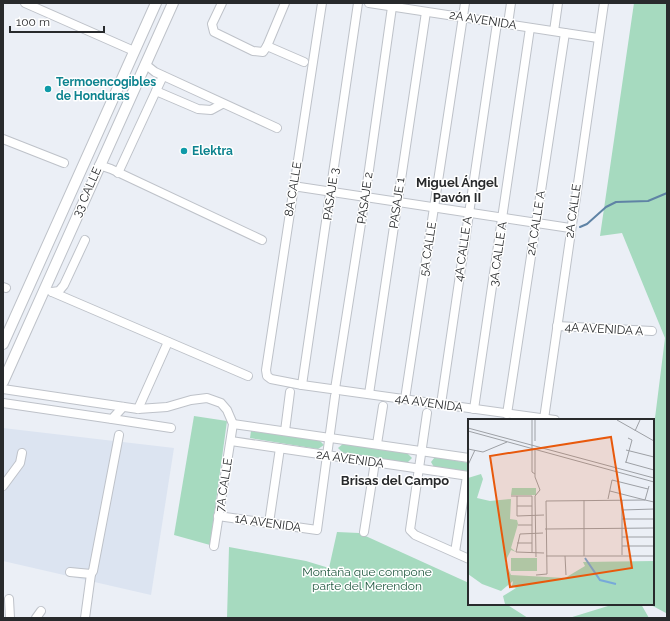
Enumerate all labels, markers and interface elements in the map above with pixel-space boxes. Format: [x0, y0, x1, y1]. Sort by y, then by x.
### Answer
scale bar [10, 8, 104, 34]
street label: 2A AVENIDA [448, 8, 518, 32]
text: 100 m [16, 15, 50, 29]
place label: Termoencogibles de Honduras [56, 75, 156, 103]
marker: Termoencogibles de Honduras [43, 84, 53, 94]
place label: Elektra [192, 144, 233, 158]
marker: Elektra [179, 146, 189, 156]
street label: 8A CALLE [282, 161, 304, 217]
street label: 33 CALLE [70, 165, 104, 219]
street label: PASAJE 3 [320, 167, 342, 221]
street label: PASAJE 2 [354, 171, 376, 225]
district label: Miguel Ángel Pavón II [416, 175, 499, 205]
street label: PASAJE 1 [386, 177, 408, 229]
street label: 2A CALLE [562, 183, 584, 239]
street label: 2A CALLE A [524, 190, 548, 256]
street label: 4A CALLE A [451, 216, 475, 282]
street label: 5A CALLE [417, 221, 439, 277]
street label: 3A CALLE A [487, 221, 509, 287]
street label: 4A AVENIDA A [564, 320, 644, 338]
street label: 4A AVENIDA [394, 391, 464, 415]
inset map [468, 419, 654, 605]
street label: 2A AVENIDA [315, 447, 385, 471]
street label: 7A CALLE [213, 457, 235, 513]
district label: Brisas del Campo [341, 473, 449, 488]
street label: 1A AVENIDA [234, 511, 302, 535]
park label: Montaña que compone parte del Merendon [302, 565, 432, 593]

